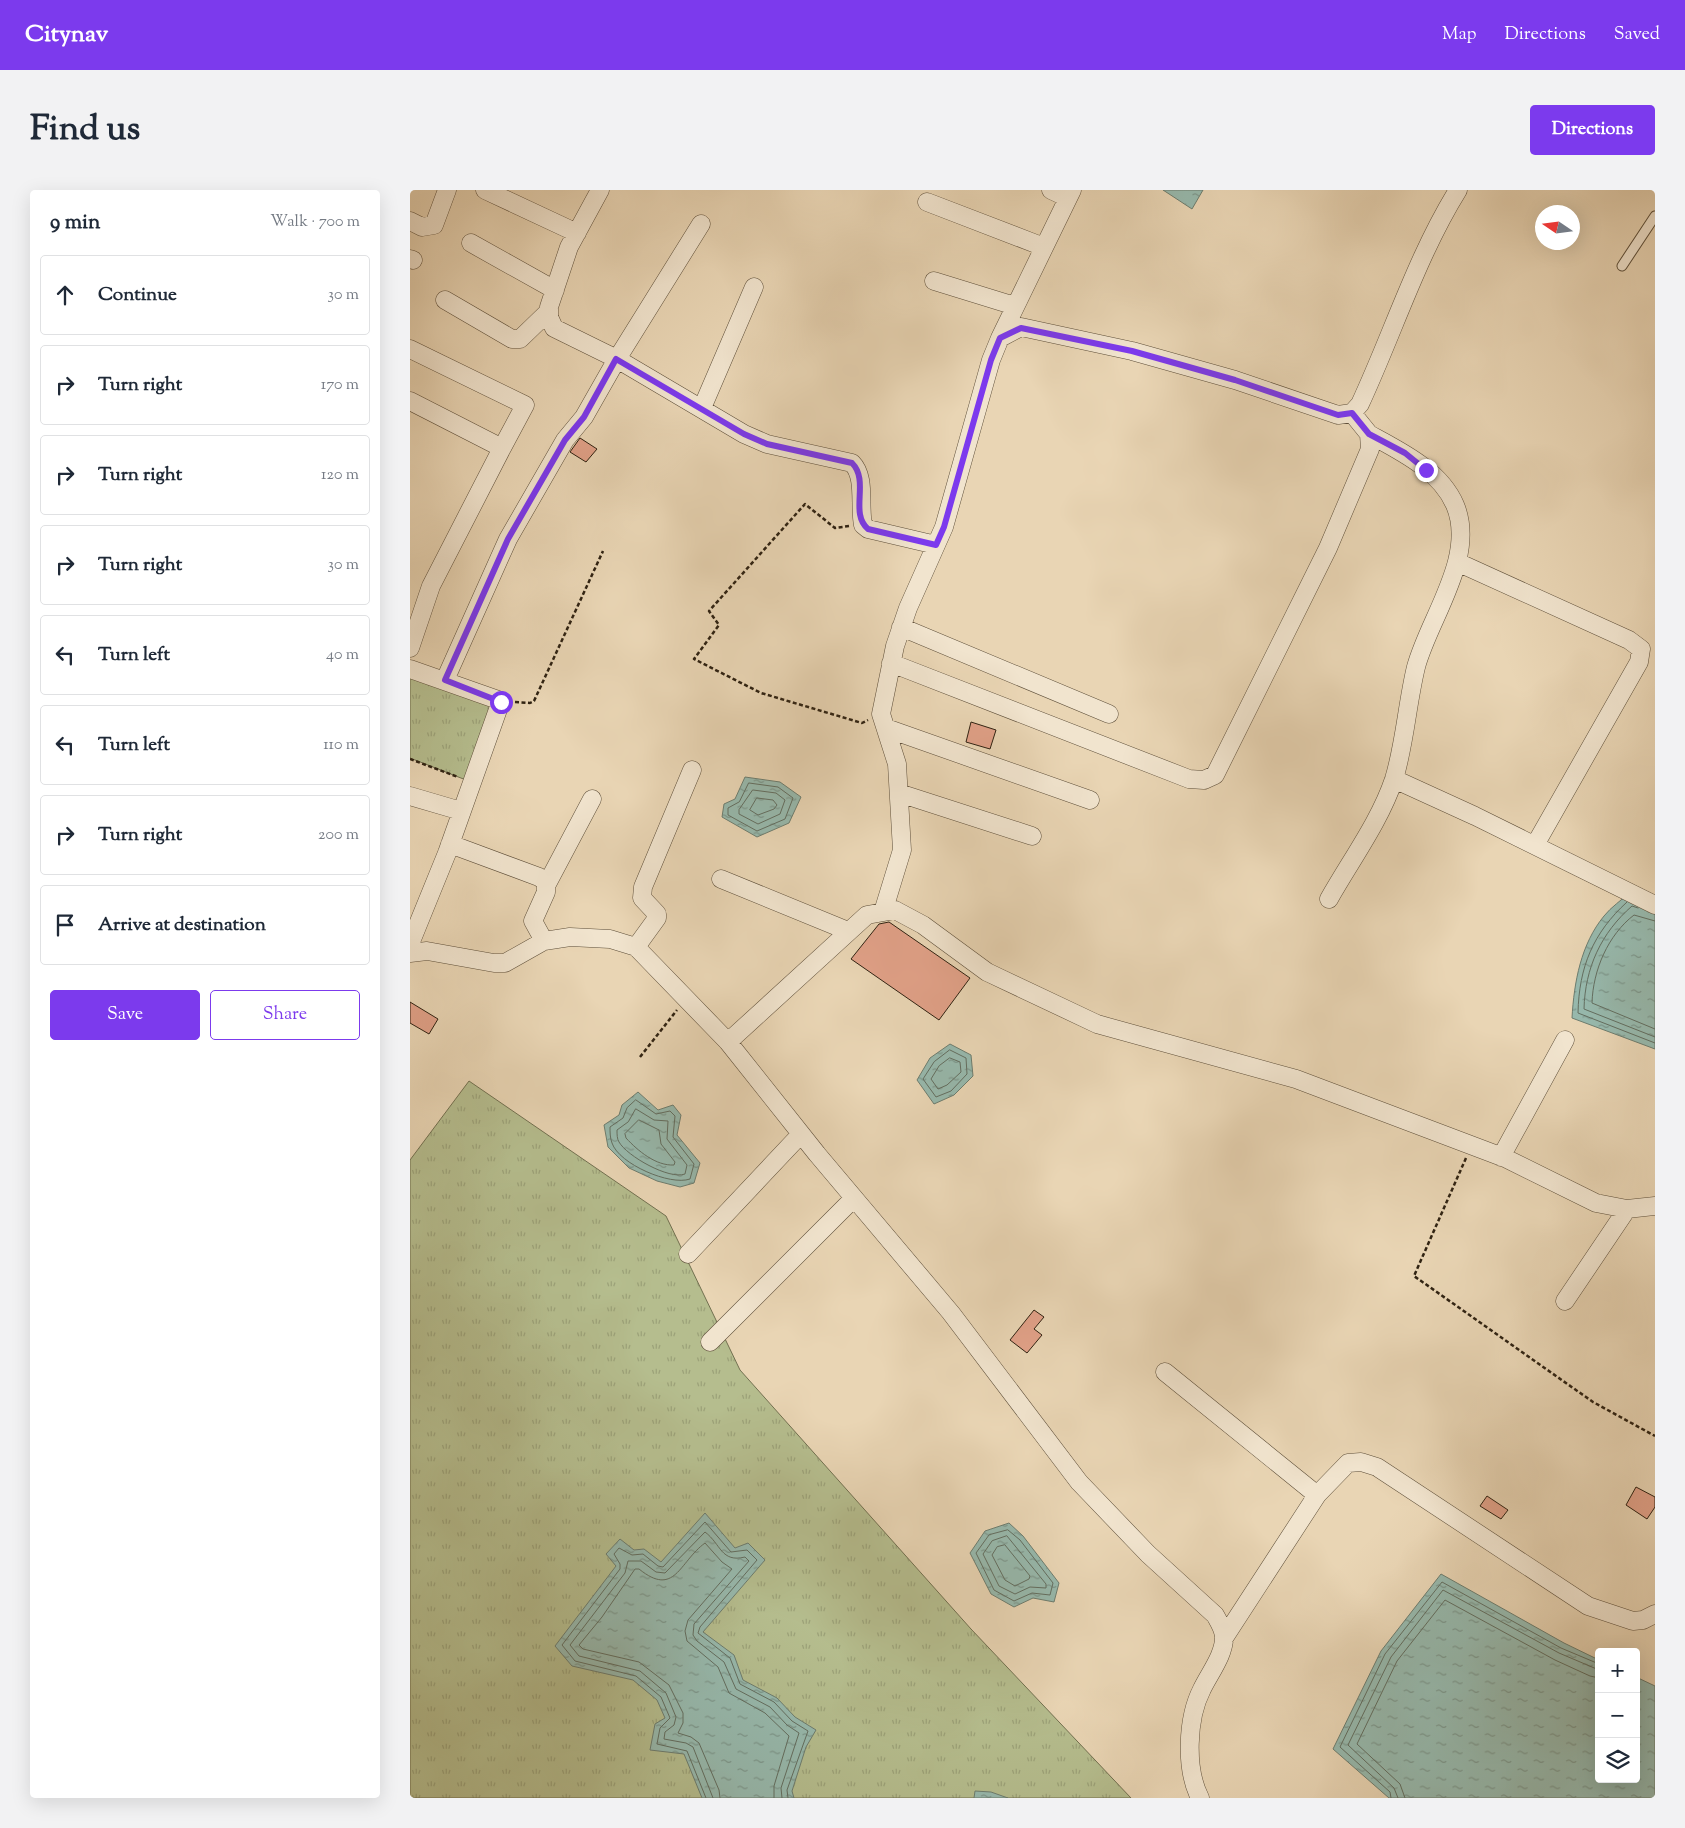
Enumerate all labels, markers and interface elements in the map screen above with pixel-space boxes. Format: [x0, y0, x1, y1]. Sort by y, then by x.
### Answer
text: Citynav [25, 18, 108, 52]
text: Map [1442, 22, 1477, 48]
text: Directions [1505, 22, 1586, 48]
text: Saved [1614, 22, 1660, 48]
text: Find us [30, 105, 140, 156]
button: Directions [1530, 105, 1655, 155]
north arrow [1535, 205, 1580, 250]
text: 9 min [50, 208, 100, 238]
text: Walk · 700 m [270, 211, 360, 234]
icon: ahead [51, 281, 79, 309]
text: Continue [98, 282, 177, 309]
text: 30 m [328, 284, 359, 307]
icon: right [51, 371, 79, 399]
text: Turn right [98, 372, 182, 399]
text: 170 m [321, 374, 359, 397]
route end [1415, 459, 1438, 482]
icon: right [51, 461, 79, 489]
text: Turn right [98, 462, 182, 489]
text: 120 m [321, 464, 359, 487]
icon: right [51, 551, 79, 579]
text: Turn right [98, 552, 182, 579]
text: 30 m [328, 554, 359, 577]
icon: left [51, 641, 79, 669]
text: Turn left [98, 642, 170, 669]
text: 40 m [326, 644, 359, 667]
route start [490, 691, 513, 714]
icon: left [51, 731, 79, 759]
text: Turn left [98, 732, 170, 759]
text: 110 m [323, 734, 359, 757]
icon: right [51, 821, 79, 849]
text: Turn right [98, 822, 182, 849]
text: 200 m [318, 824, 359, 847]
icon: arrive [51, 911, 79, 939]
text: Arrive at destination [98, 912, 266, 939]
button: Save [50, 990, 200, 1040]
button: Share [210, 990, 360, 1040]
map controls [1595, 1648, 1640, 1783]
button: + [1595, 1648, 1640, 1693]
button: − [1595, 1693, 1640, 1738]
button: layers [1595, 1738, 1640, 1783]

